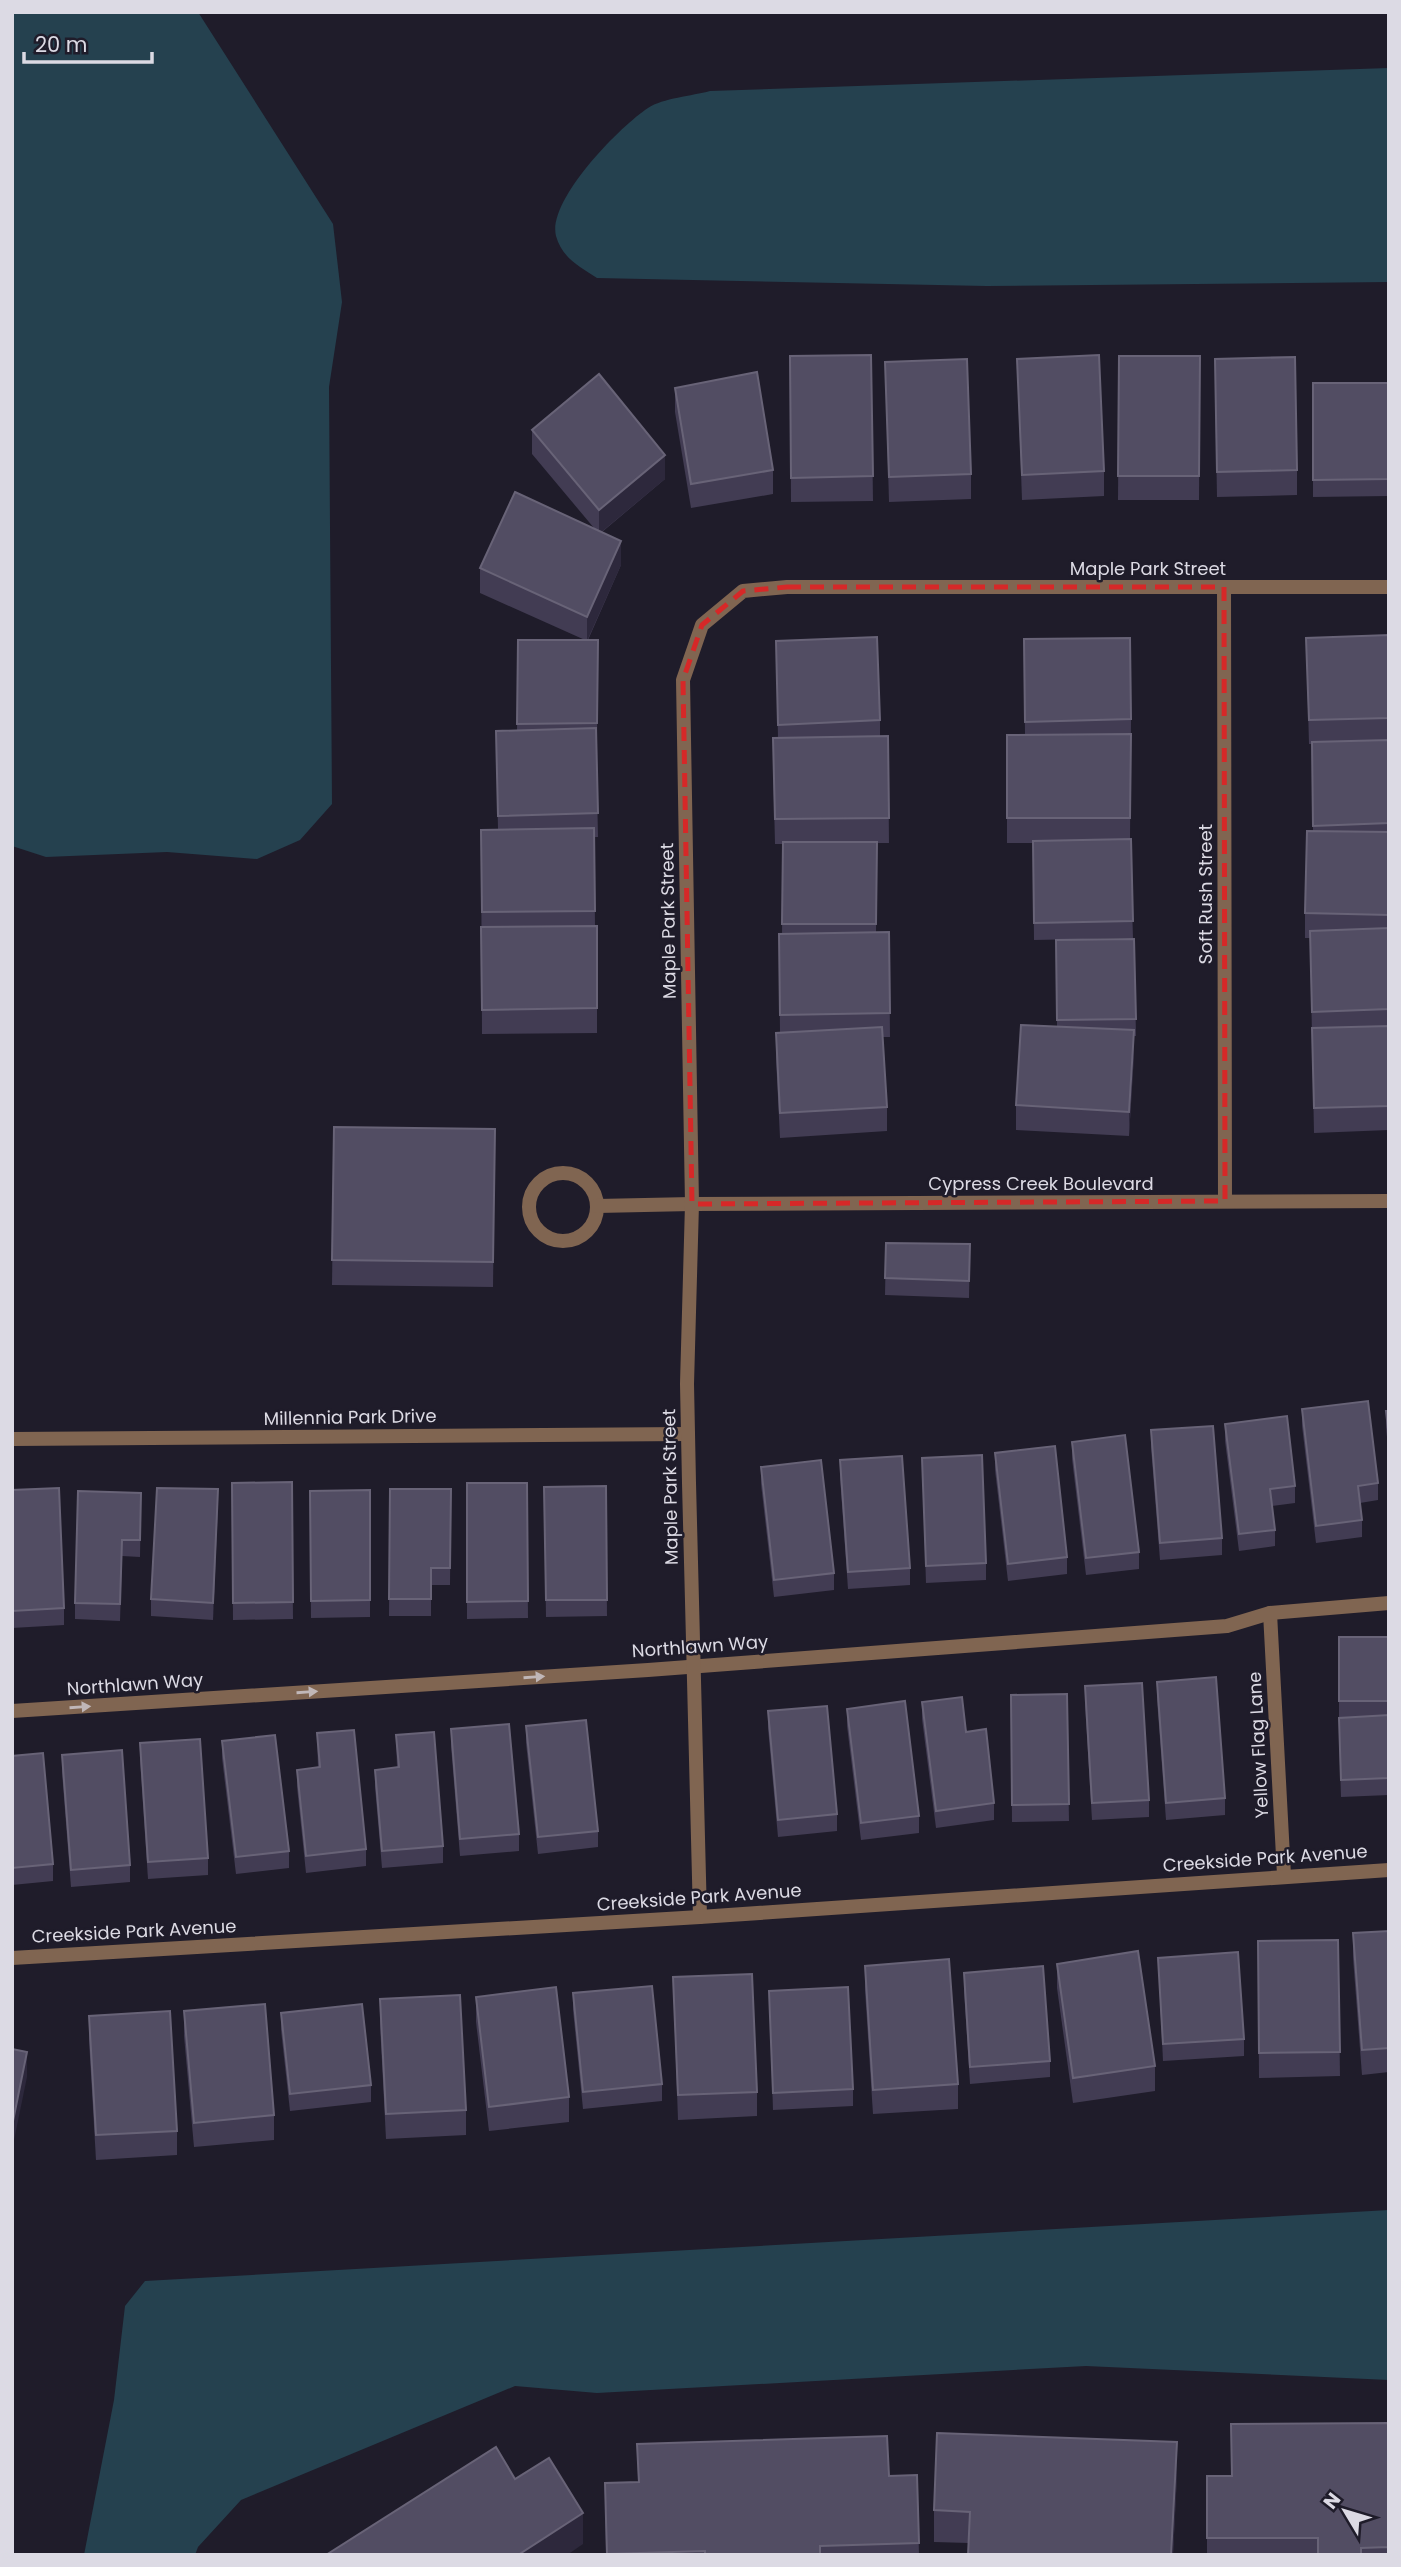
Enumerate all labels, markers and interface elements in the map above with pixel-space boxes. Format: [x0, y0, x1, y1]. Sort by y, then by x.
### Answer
scale bar [24, 21, 152, 65]
text: 20 m [35, 30, 88, 59]
street label: Maple Park Street [1070, 556, 1226, 581]
street label: Soft Rush Street [1193, 824, 1218, 964]
street label: Maple Park Street [654, 843, 682, 999]
street label: Cypress Creek Boulevard [928, 1171, 1154, 1196]
street label: Millennia Park Drive [263, 1403, 437, 1431]
street label: Maple Park Street [656, 1409, 684, 1565]
street label: Northlawn Way [631, 1629, 769, 1663]
street label: Northlawn Way [66, 1667, 204, 1701]
one-way arrow [524, 1671, 546, 1682]
street label: Yellow Flag Lane [1242, 1671, 1274, 1819]
one-way arrow [297, 1686, 319, 1697]
one-way arrow [70, 1701, 92, 1712]
street label: Creekside Park Avenue [1162, 1838, 1368, 1878]
street label: Creekside Park Avenue [596, 1877, 802, 1917]
street label: Creekside Park Avenue [31, 1913, 237, 1949]
north arrow [1310, 2476, 1380, 2546]
text: N [1317, 2487, 1347, 2515]

